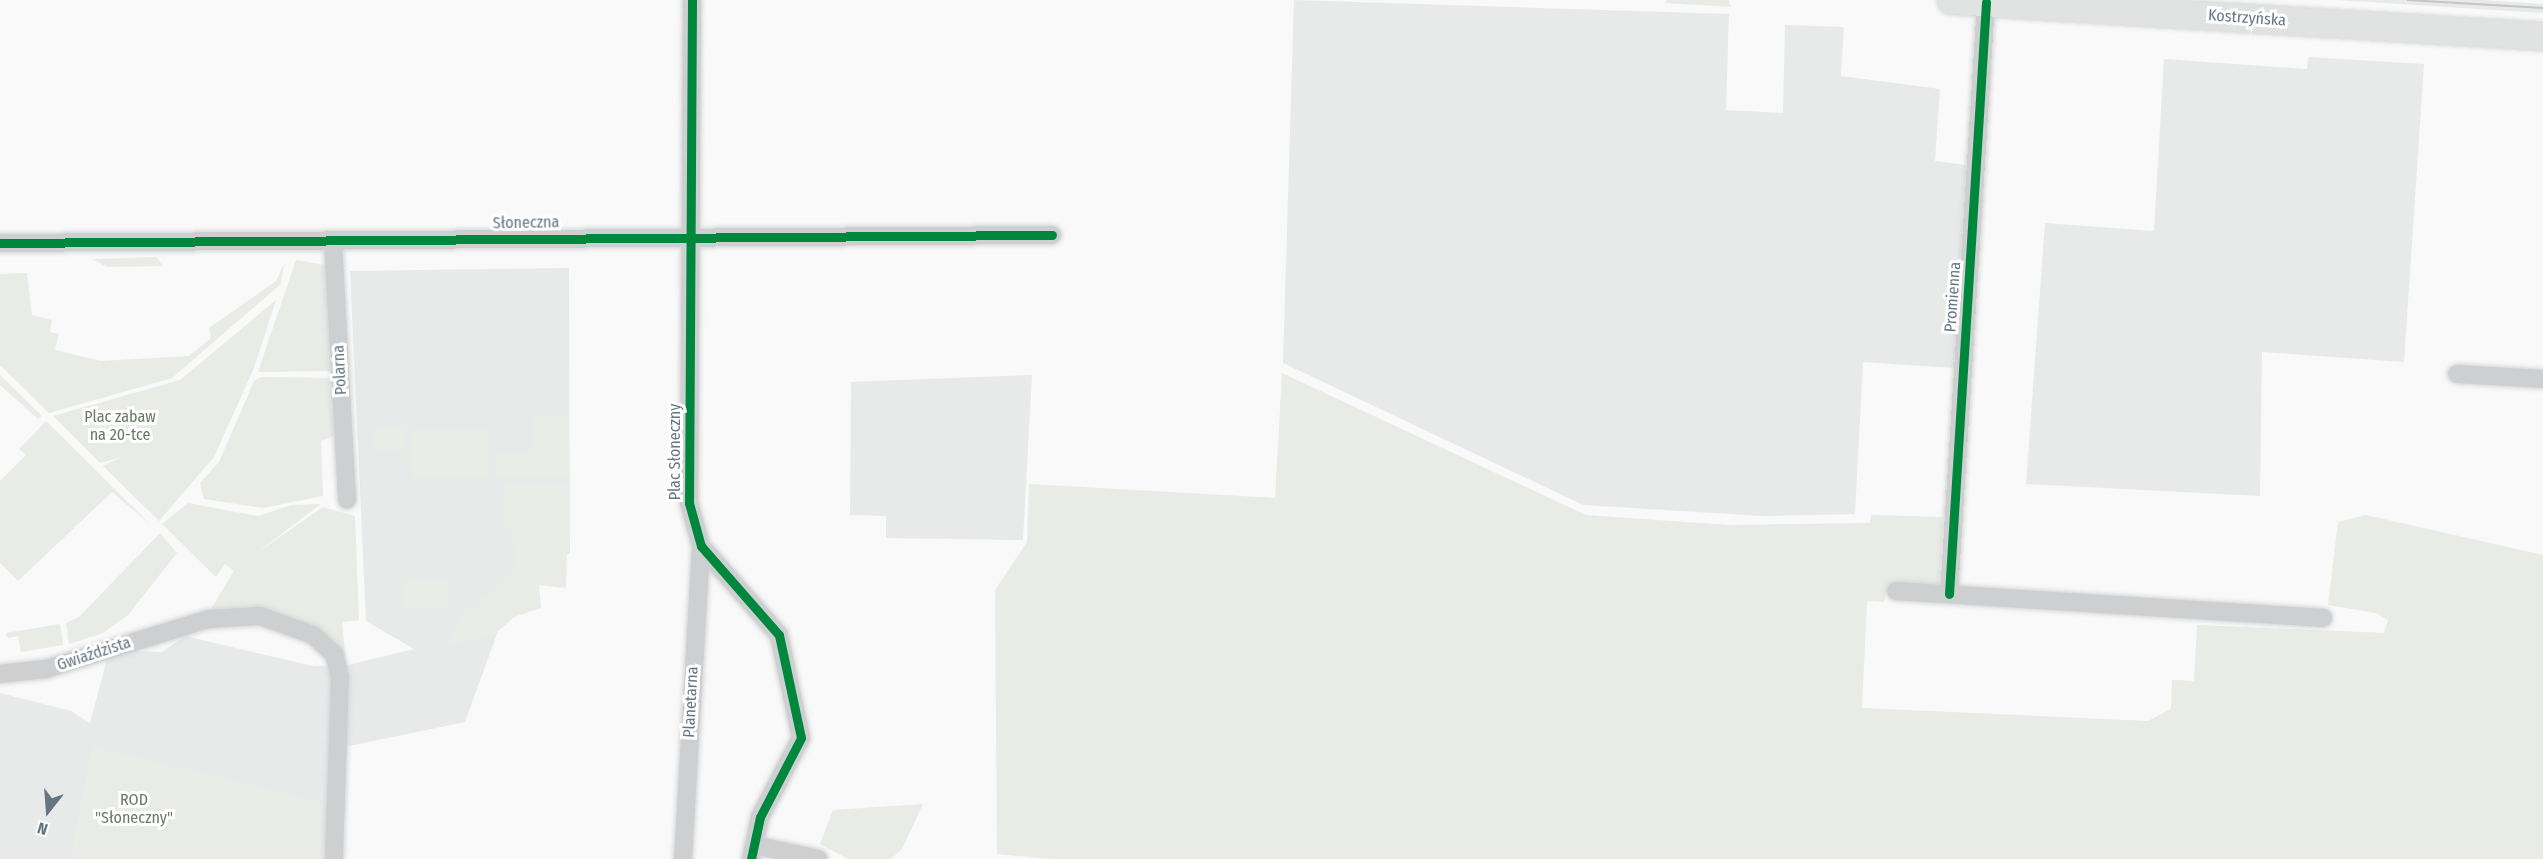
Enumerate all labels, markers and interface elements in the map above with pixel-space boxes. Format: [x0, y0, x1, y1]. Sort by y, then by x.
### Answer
street label: Kostrzyńska [2207, 6, 2287, 30]
street label: Słoneczna [493, 213, 559, 233]
street label: Promienna [1941, 261, 1965, 333]
street label: Polarna [329, 344, 351, 396]
street label: Plac Słoneczny [665, 404, 685, 500]
park label: Plac zabaw na 20-tce [84, 407, 156, 445]
street label: Gwiaździsta [55, 633, 133, 675]
street label: Planetarna [680, 666, 702, 738]
north arrow [18, 781, 78, 841]
park label: ROD "Słoneczny" [95, 790, 173, 828]
text: N [35, 818, 50, 839]

